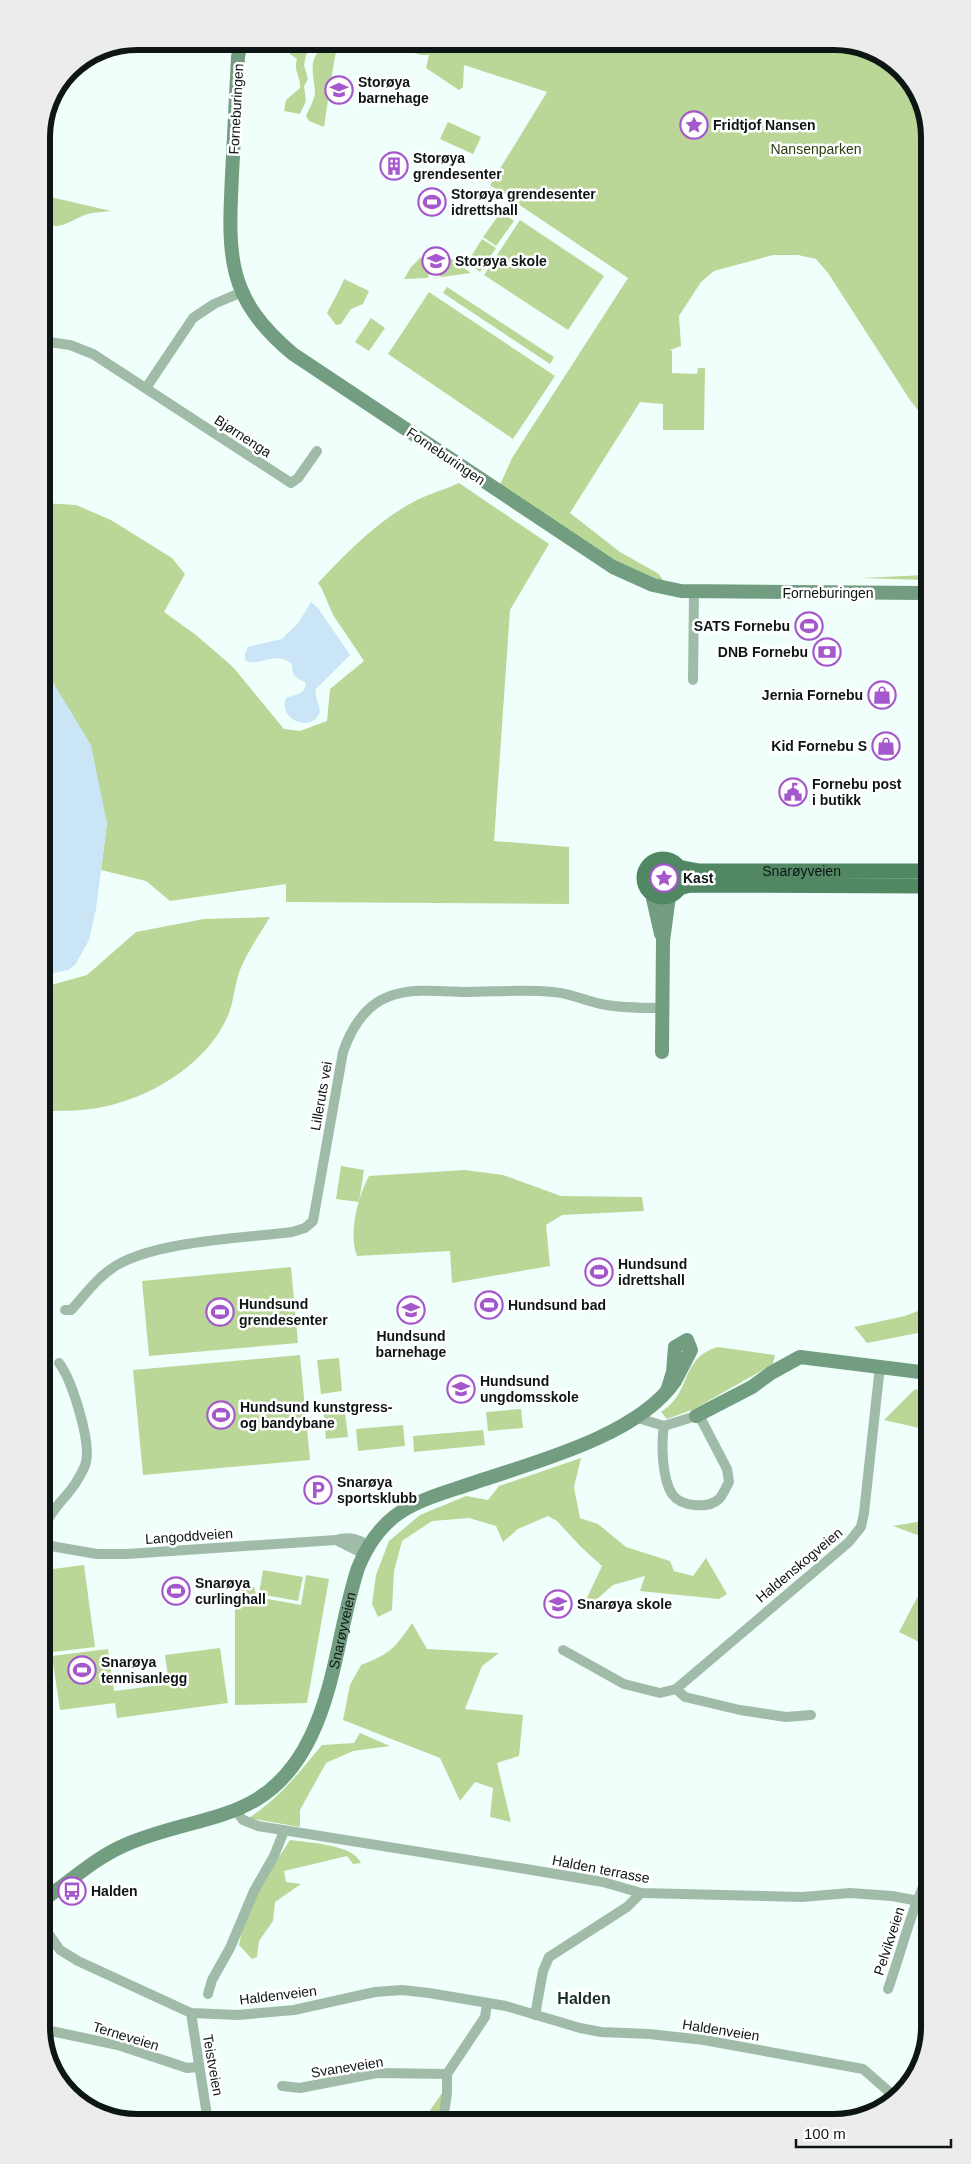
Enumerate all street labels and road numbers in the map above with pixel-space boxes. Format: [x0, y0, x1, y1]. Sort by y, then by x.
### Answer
street label: Forneburingen [226, 63, 246, 155]
street label: Bjørnenga [212, 412, 275, 460]
street label: Forneburingen [404, 424, 488, 488]
street label: Forneburingen [782, 585, 874, 601]
street label: Snarøyveien [762, 863, 841, 879]
street label: Lilleruts vei [307, 1060, 335, 1132]
street label: Haldenskogveien [753, 1524, 845, 1606]
street label: Langoddveien [145, 1525, 233, 1547]
street label: Snarøyveien [326, 1590, 359, 1671]
street label: Halden terrasse [551, 1852, 651, 1886]
street label: Pelvikveien [870, 1905, 908, 1977]
street label: Haldenveien [238, 1982, 318, 2008]
street label: Haldenveien [681, 2016, 761, 2044]
street label: Terneveien [91, 2018, 161, 2054]
street label: Teistveien [200, 2033, 226, 2097]
street label: Svaneveien [310, 2053, 384, 2081]

